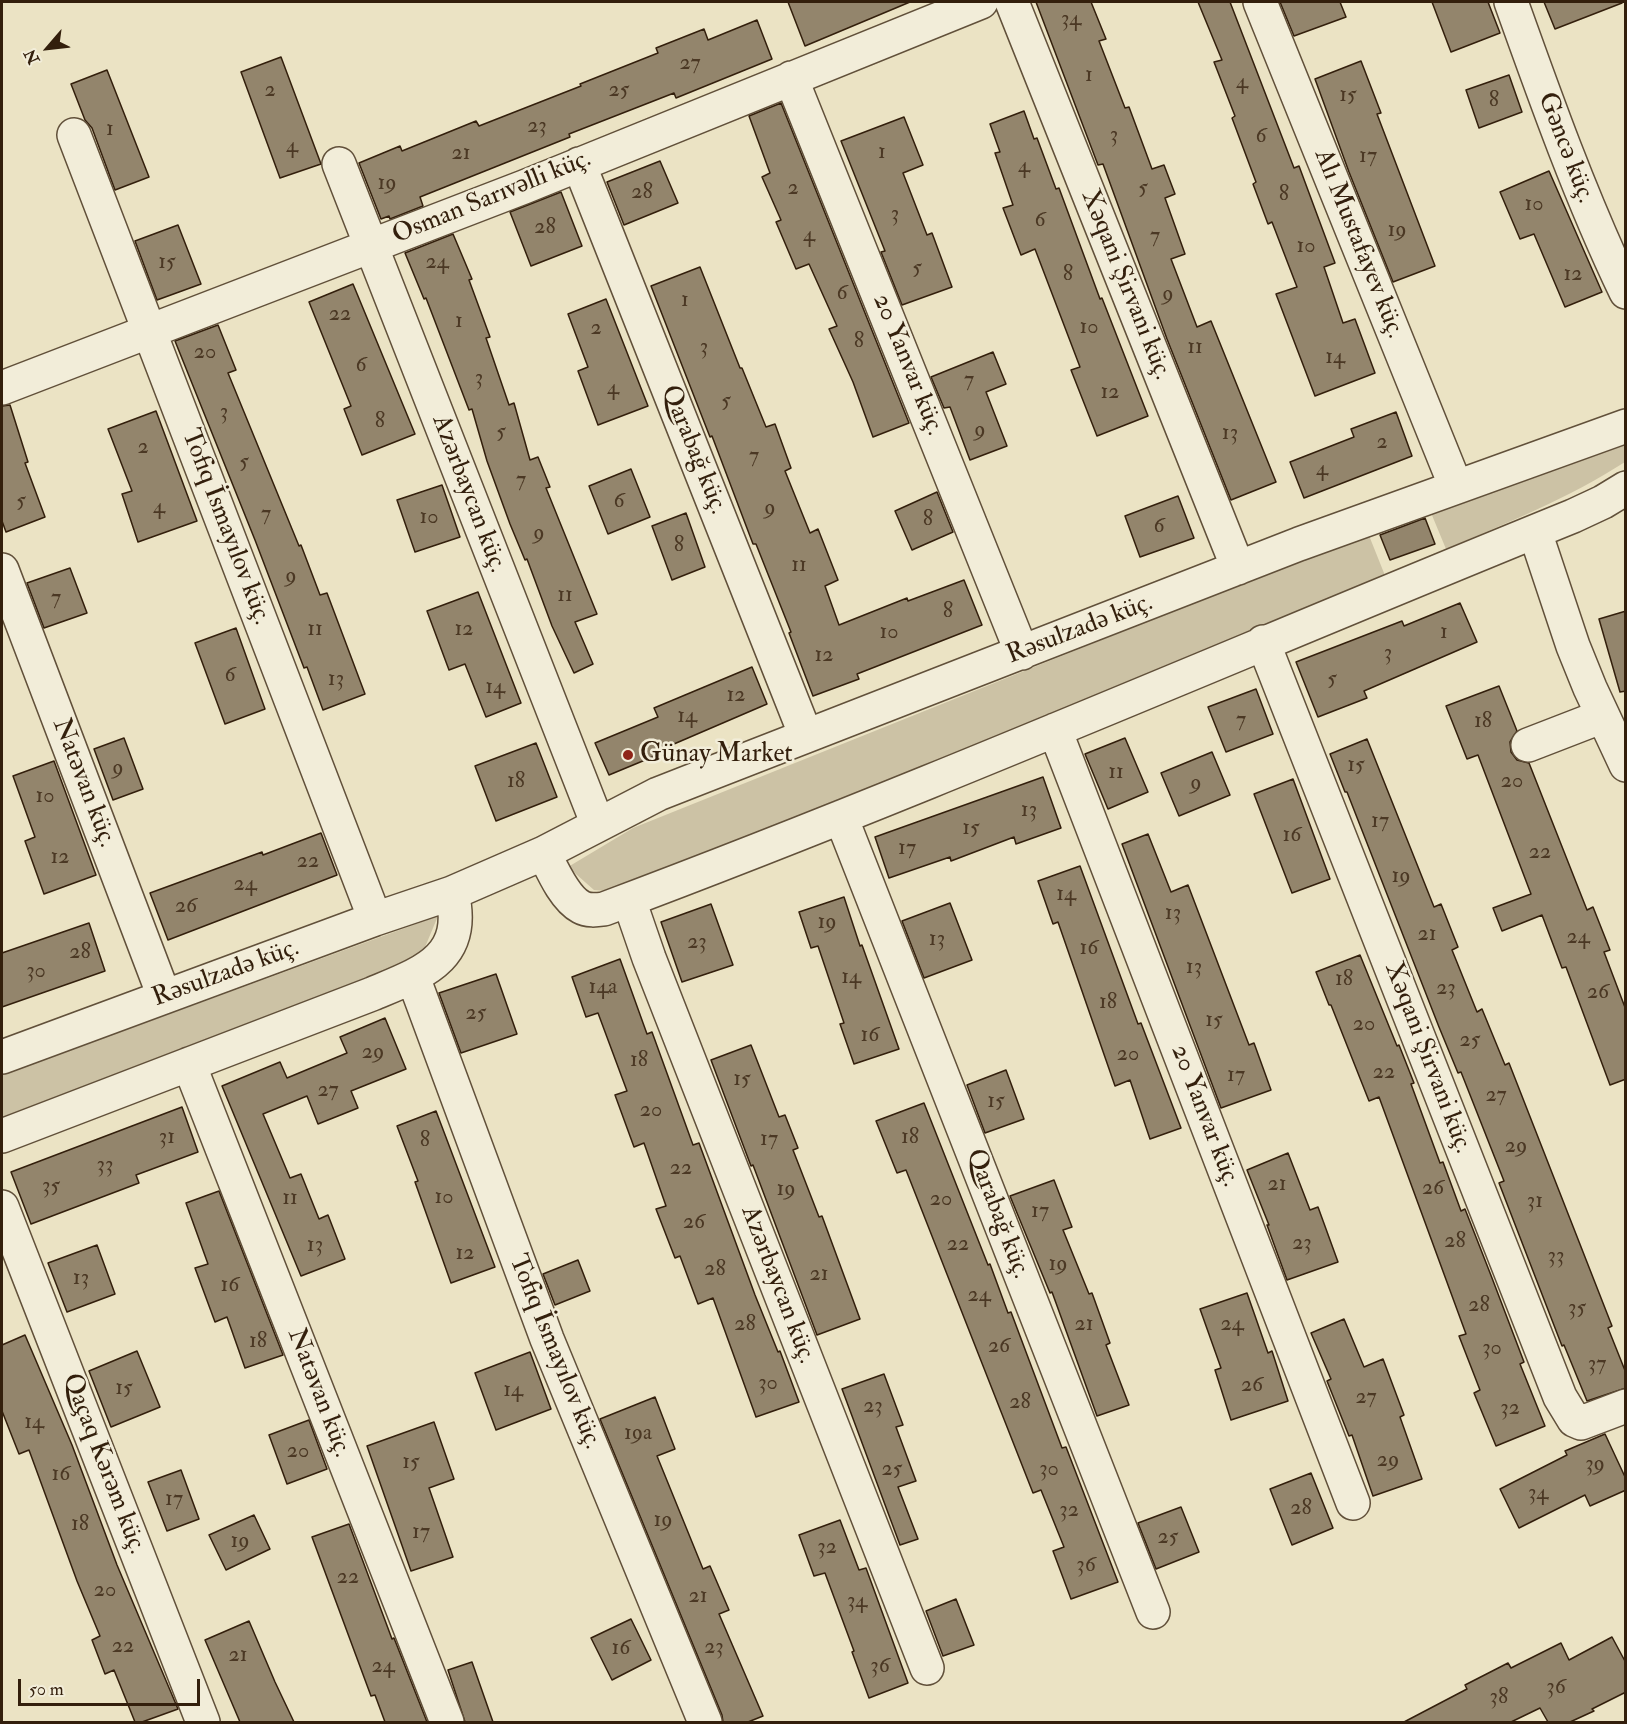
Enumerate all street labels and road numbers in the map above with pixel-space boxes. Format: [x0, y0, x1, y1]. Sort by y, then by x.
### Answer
street label: Gəncə küç. [1530, 89, 1600, 207]
street label: Osman Sarıvəlli küç. [388, 144, 596, 252]
street label: Alı Mustafayev küç. [1306, 145, 1410, 343]
street label: Xəqani Şirvani küç. [1073, 186, 1177, 384]
street label: 20 Yanvar küç. [865, 290, 949, 440]
street label: Qarabağ küç. [653, 381, 733, 519]
street label: Azərbaycan küç. [424, 411, 512, 577]
street label: Tofiq İsmayılov küç. [173, 425, 277, 629]
street label: Rəsulzadə küç. [1003, 588, 1157, 672]
street label: Natəvan küç. [44, 714, 122, 852]
street label: Rəsulzadə küç. [149, 933, 303, 1015]
street label: Xəqani Şirvani küç. [1376, 958, 1478, 1158]
street label: 20 Yanvar küç. [1163, 1041, 1245, 1191]
street label: Qarabağ küç. [958, 1145, 1036, 1283]
street label: Azərbaycan küç. [733, 1202, 821, 1368]
street label: Tofiq İsmayılov küç. [501, 1250, 607, 1454]
street label: Natəvan küç. [279, 1324, 357, 1462]
street label: Qaçaq Kərəm küç. [54, 1369, 152, 1559]

